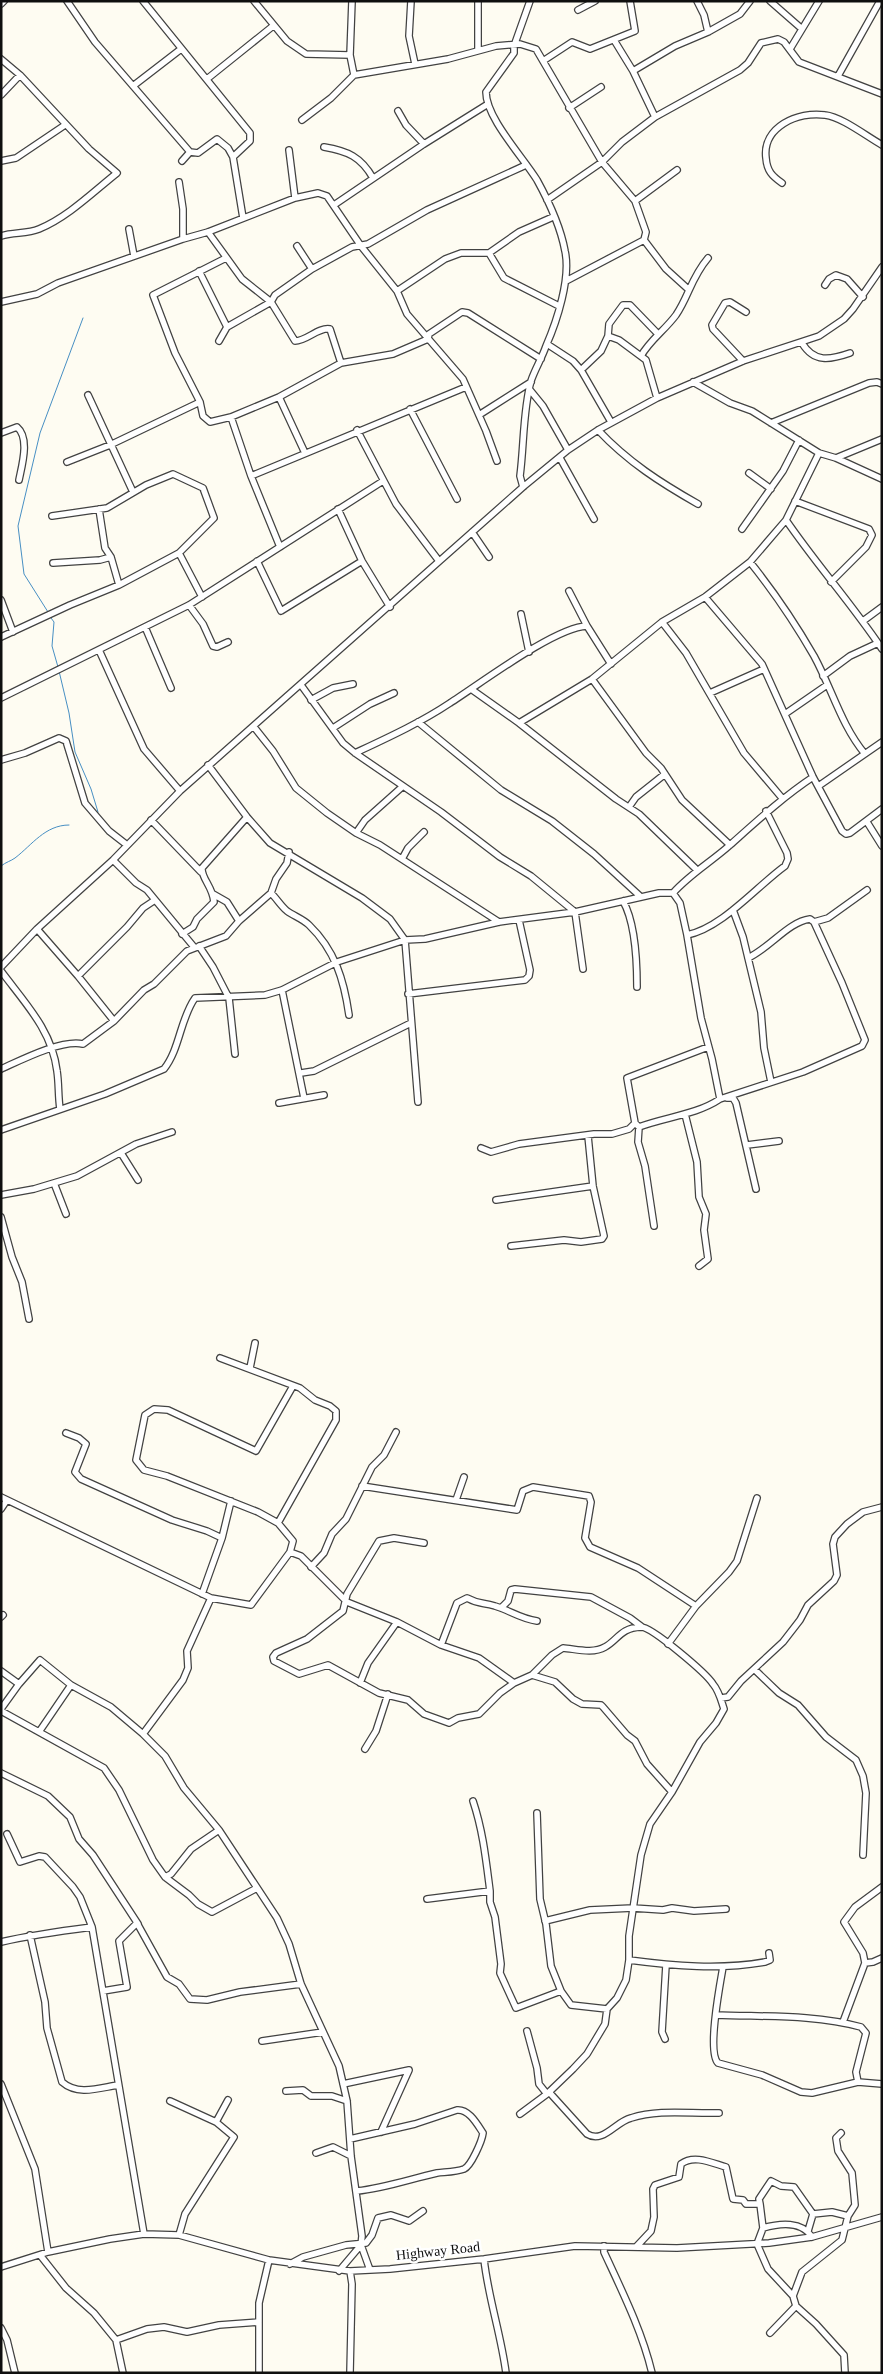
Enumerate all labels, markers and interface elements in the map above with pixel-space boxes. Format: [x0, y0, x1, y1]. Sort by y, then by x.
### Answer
street label: Highway Road [395, 2239, 481, 2263]

